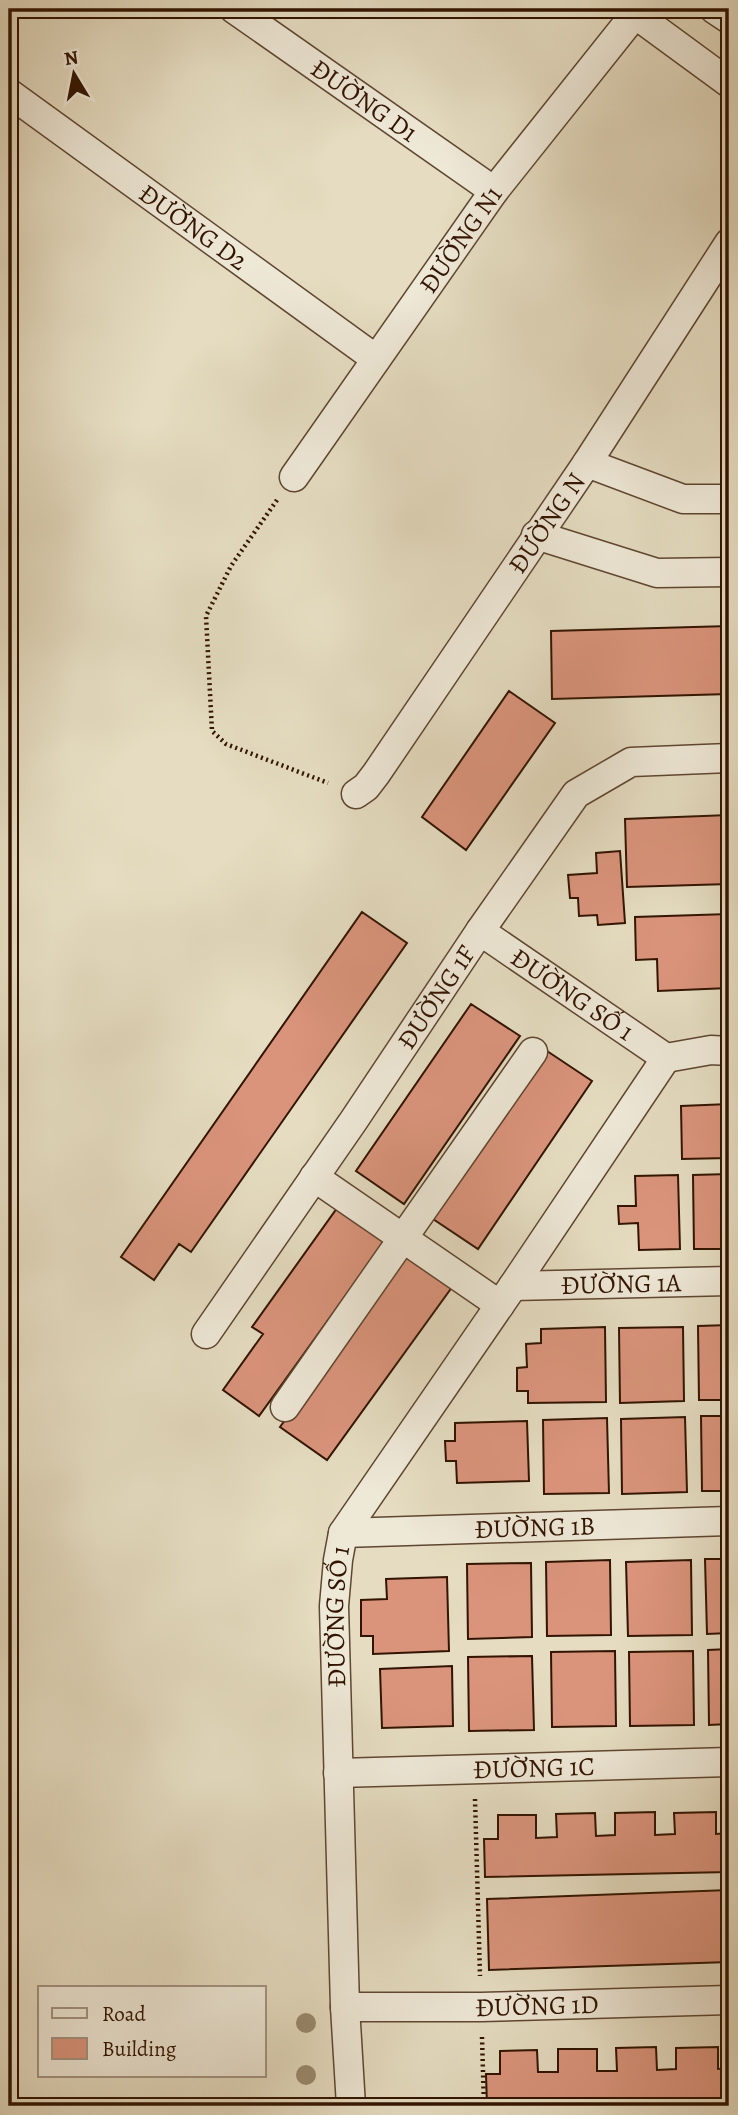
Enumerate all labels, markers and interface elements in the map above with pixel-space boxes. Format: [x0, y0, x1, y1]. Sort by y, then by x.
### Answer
north arrow [38, 38, 108, 108]
text: N [62, 44, 80, 72]
street label: ĐƯỜNG D1 [304, 51, 425, 150]
street label: ĐƯỜNG D2 [132, 175, 255, 278]
street label: ĐƯỜNG N1 [410, 179, 510, 300]
street label: ĐƯỜNG N [500, 466, 593, 580]
street label: ĐƯỜNG 1F [389, 938, 483, 1056]
street label: ĐƯỜNG SỐ 1 [504, 940, 641, 1049]
street label: ĐƯỜNG 1A [561, 1265, 682, 1302]
street label: ĐƯỜNG 1B [474, 1508, 596, 1546]
street label: ĐƯỜNG SỐ 1 [316, 1543, 358, 1688]
street label: ĐƯỜNG 1C [473, 1748, 595, 1787]
legend [38, 1986, 266, 2076]
street label: ĐƯỜNG 1D [475, 1986, 599, 2025]
text: Road [102, 2000, 146, 2028]
text: Building [102, 2035, 177, 2063]

